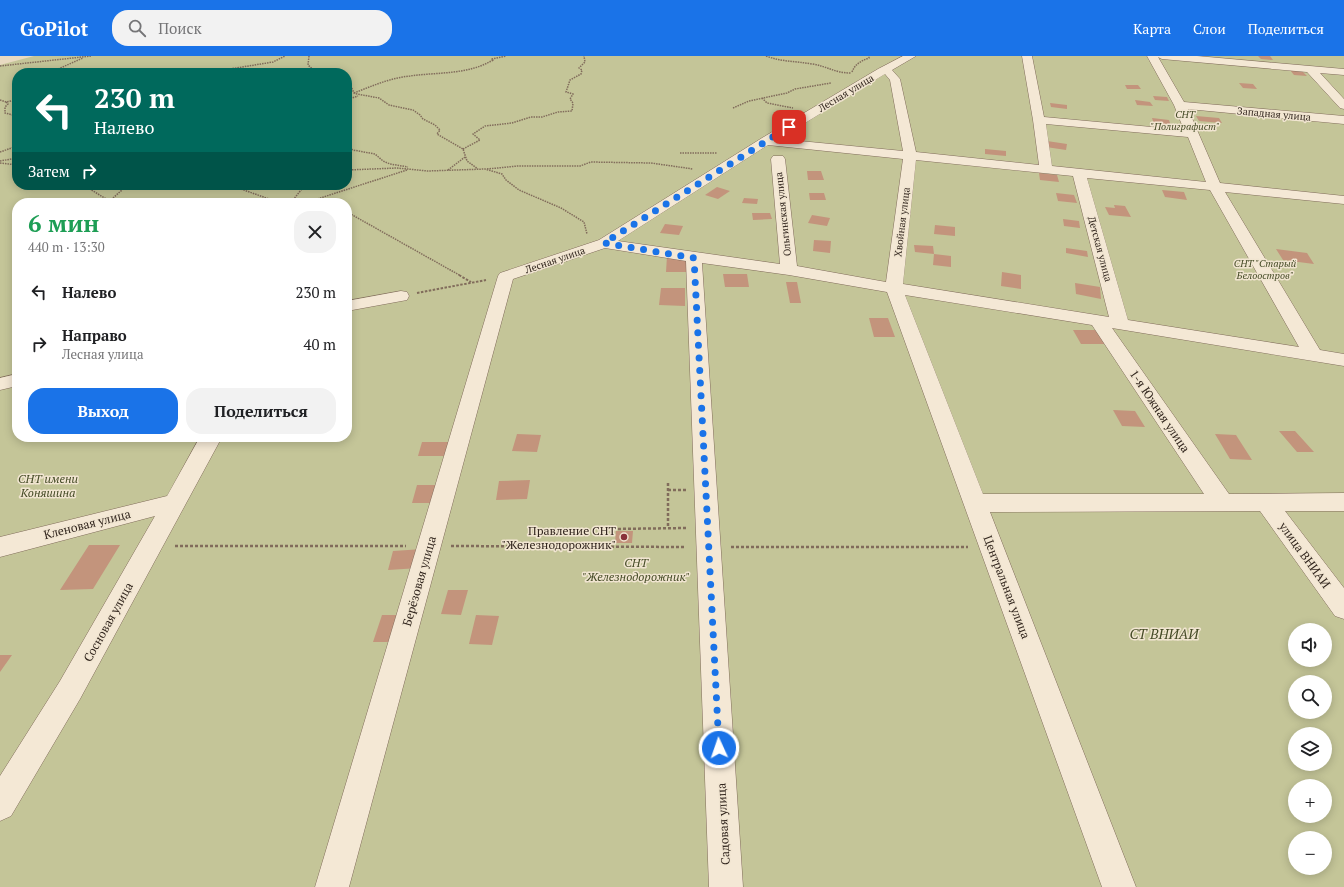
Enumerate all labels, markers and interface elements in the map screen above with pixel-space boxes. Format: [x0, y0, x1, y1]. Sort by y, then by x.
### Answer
search box [112, 10, 392, 46]
text: GoPilot [20, 16, 88, 41]
icon: search [126, 17, 148, 39]
text: Поиск [158, 18, 202, 38]
text: Карта [1133, 19, 1171, 38]
text: Слои [1193, 19, 1226, 38]
text: Поделиться [1248, 19, 1324, 38]
street label: Лесная улица [815, 71, 876, 115]
text: 230 m [94, 79, 175, 116]
icon: left [28, 84, 80, 136]
street label: Западная улица [1237, 104, 1311, 124]
park label: СНТ "Полиграфист" [1151, 108, 1219, 133]
pin [772, 110, 806, 144]
text: Налево [94, 115, 154, 139]
icon: arrive [778, 116, 800, 138]
icon: right [78, 160, 100, 182]
text: Затем [28, 161, 70, 181]
street label: Ольгинская улица [772, 171, 794, 257]
street label: Хвойная улица [891, 186, 913, 258]
text: 6 мин [28, 207, 99, 239]
button: close [294, 211, 336, 253]
street label: Детская улица [1085, 215, 1115, 283]
text: 440 m · 13:30 [28, 238, 105, 256]
street label: Лесная улица [522, 244, 587, 277]
park label: СНТ "Старый Белоостров" [1234, 257, 1297, 282]
icon: left [28, 281, 50, 303]
text: Налево [62, 282, 116, 302]
text: 230 m [295, 282, 336, 302]
text: Направо [62, 325, 127, 345]
icon: right [28, 333, 50, 355]
text: 40 m [303, 334, 336, 354]
text: Лесная улица [62, 345, 144, 363]
street label: 1-я Южная улица [1127, 367, 1193, 455]
button: Выход [28, 388, 178, 434]
button: Поделиться [186, 388, 336, 434]
park label: СНТ имени Коняшина [18, 471, 78, 500]
street label: Кленовая улица [42, 506, 132, 542]
street label: улица ВНИАИ [1275, 518, 1334, 591]
place label: Правление СНТ "Железнодорожник" [502, 523, 617, 552]
marker: Правление СНТ "Железнодорожник" [619, 532, 629, 542]
street label: Центральная улица [980, 533, 1034, 641]
street label: Берёзовая улица [399, 534, 439, 628]
park label: СНТ "Железнодорожник" [582, 555, 690, 584]
street label: Сосновая улица [80, 580, 136, 664]
map controls [1288, 623, 1332, 875]
button: sound [1288, 623, 1332, 667]
park label: СТ ВНИАИ [1130, 624, 1200, 643]
button: search [1288, 675, 1332, 719]
position arrow [698, 727, 740, 769]
button: layers [1288, 727, 1332, 771]
button: + [1288, 779, 1332, 823]
street label: Садовая улица [713, 783, 733, 865]
button: − [1288, 831, 1332, 875]

